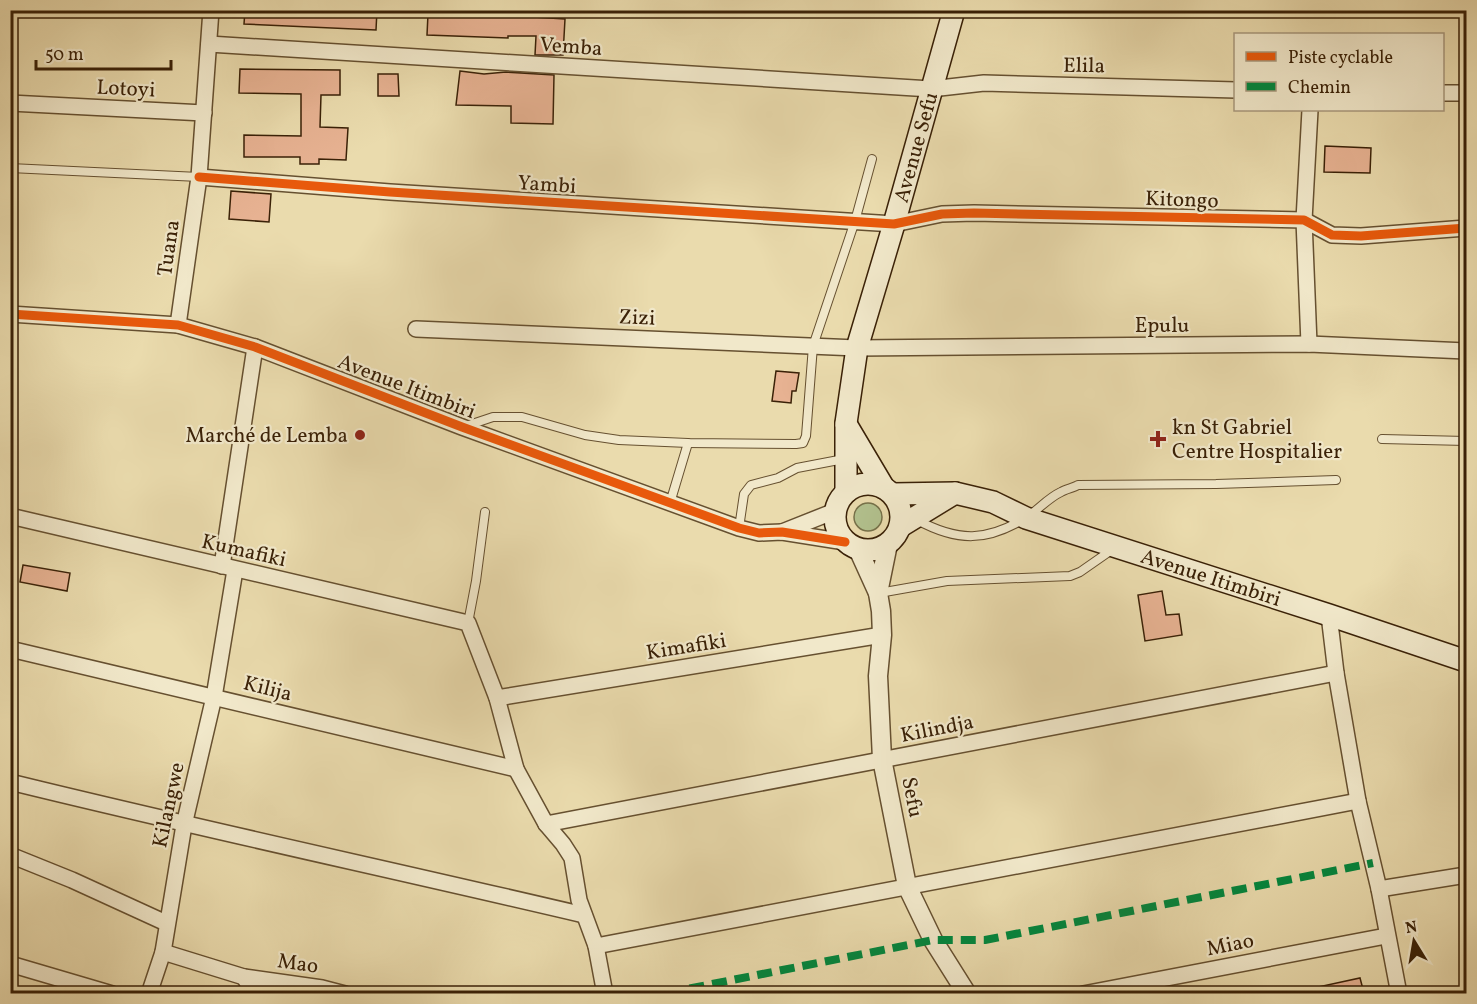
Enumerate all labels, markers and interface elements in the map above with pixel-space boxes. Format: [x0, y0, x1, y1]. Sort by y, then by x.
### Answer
street label: Vemba [539, 31, 603, 64]
scale bar [36, 33, 171, 71]
legend [1234, 33, 1444, 111]
text: 50 m [45, 43, 84, 68]
text: Piste cyclable [1288, 46, 1393, 71]
street label: Elila [1063, 52, 1105, 81]
street label: Lotoyi [96, 73, 156, 106]
text: Chemin [1288, 76, 1351, 101]
street label: Avenue Sefu [888, 89, 946, 206]
street label: Yambi [517, 169, 577, 202]
street label: Kitongo [1145, 185, 1219, 216]
street label: Tuana [151, 218, 188, 278]
street label: Zizi [618, 303, 656, 334]
street label: Epulu [1135, 312, 1189, 341]
street label: Avenue Itimbiri [333, 348, 480, 427]
place label: kn St Gabriel Centre Hospitalier [1172, 414, 1342, 467]
place label: Marché de Lemba [185, 422, 348, 451]
marker: Marché de Lemba [353, 428, 367, 442]
marker: kn St Gabriel Centre Hospitalier [1149, 430, 1167, 448]
street label: Kumafiki [198, 528, 289, 575]
street label: Avenue Itimbiri [1137, 543, 1284, 615]
street label: Kimafiki [644, 627, 728, 668]
street label: Kilija [240, 669, 295, 709]
street label: Kilindja [898, 708, 976, 751]
street label: Kilangwe [146, 760, 193, 851]
street label: Sefu [893, 775, 930, 820]
north arrow [1384, 911, 1444, 971]
text: N [1404, 916, 1420, 940]
street label: Miao [1204, 927, 1256, 964]
street label: Mao [275, 947, 320, 982]

